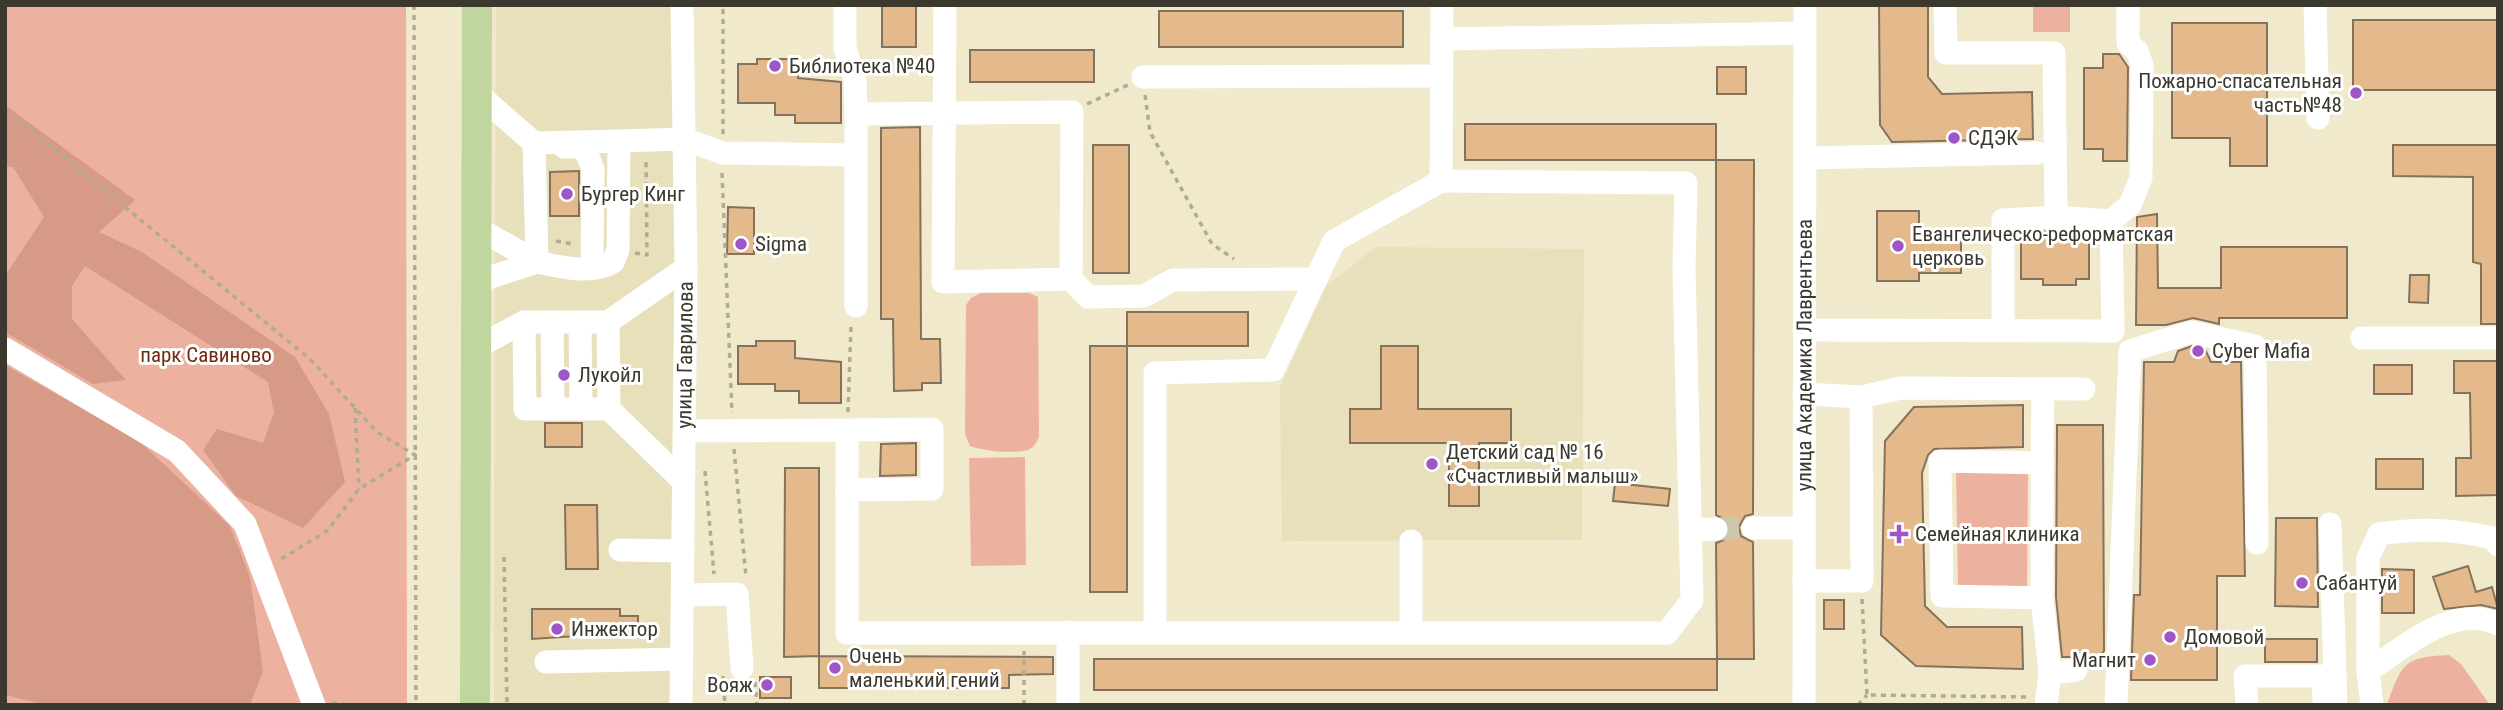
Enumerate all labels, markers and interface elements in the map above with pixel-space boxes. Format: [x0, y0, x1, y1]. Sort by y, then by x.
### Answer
place label: Библиотека №40 [789, 54, 935, 78]
marker: Библиотека №40 [767, 58, 783, 74]
place label: Пожарно-спасательная часть№48 [2138, 69, 2342, 117]
marker: Пожарно-спасательная часть№48 [2348, 85, 2364, 101]
place label: СДЭК [1968, 126, 2018, 150]
marker: СДЭК [1946, 130, 1962, 146]
place label: Бургер Кинг [581, 182, 685, 206]
marker: Бургер Кинг [559, 186, 575, 202]
street label: улица Академика Лаврентьева [1792, 219, 1817, 491]
place label: Евангелическо-реформатская церковь [1912, 222, 2174, 270]
place label: Sigma [755, 232, 807, 256]
marker: Sigma [733, 236, 749, 252]
marker: Евангелическо-реформатская церковь [1890, 238, 1906, 254]
street label: улица Гаврилова [672, 281, 698, 429]
place label: Cyber Mafia [2212, 339, 2310, 363]
park label: парк Савиново [140, 343, 272, 367]
marker: Cyber Mafia [2190, 343, 2206, 359]
place label: Лукойл [578, 363, 642, 387]
marker: Лукойл [556, 367, 572, 383]
place label: Детский сад № 16 «Счастливый малыш» [1446, 440, 1639, 488]
marker: Детский сад № 16 «Счастливый малыш» [1424, 456, 1440, 472]
place label: Семейная клиника [1915, 522, 2080, 546]
marker: Семейная клиника [1889, 524, 1909, 544]
place label: Сабантуй [2316, 571, 2397, 595]
marker: Сабантуй [2294, 575, 2310, 591]
place label: Инжектор [571, 617, 658, 641]
marker: Инжектор [549, 621, 565, 637]
place label: Домовой [2184, 625, 2264, 649]
marker: Домовой [2162, 629, 2178, 645]
place label: Очень маленький гений [849, 644, 1000, 692]
place label: Магнит [2072, 648, 2136, 672]
marker: Магнит [2142, 652, 2158, 668]
marker: Очень маленький гений [827, 660, 843, 676]
place label: Вояж [707, 673, 753, 697]
marker: Вояж [759, 677, 775, 693]

